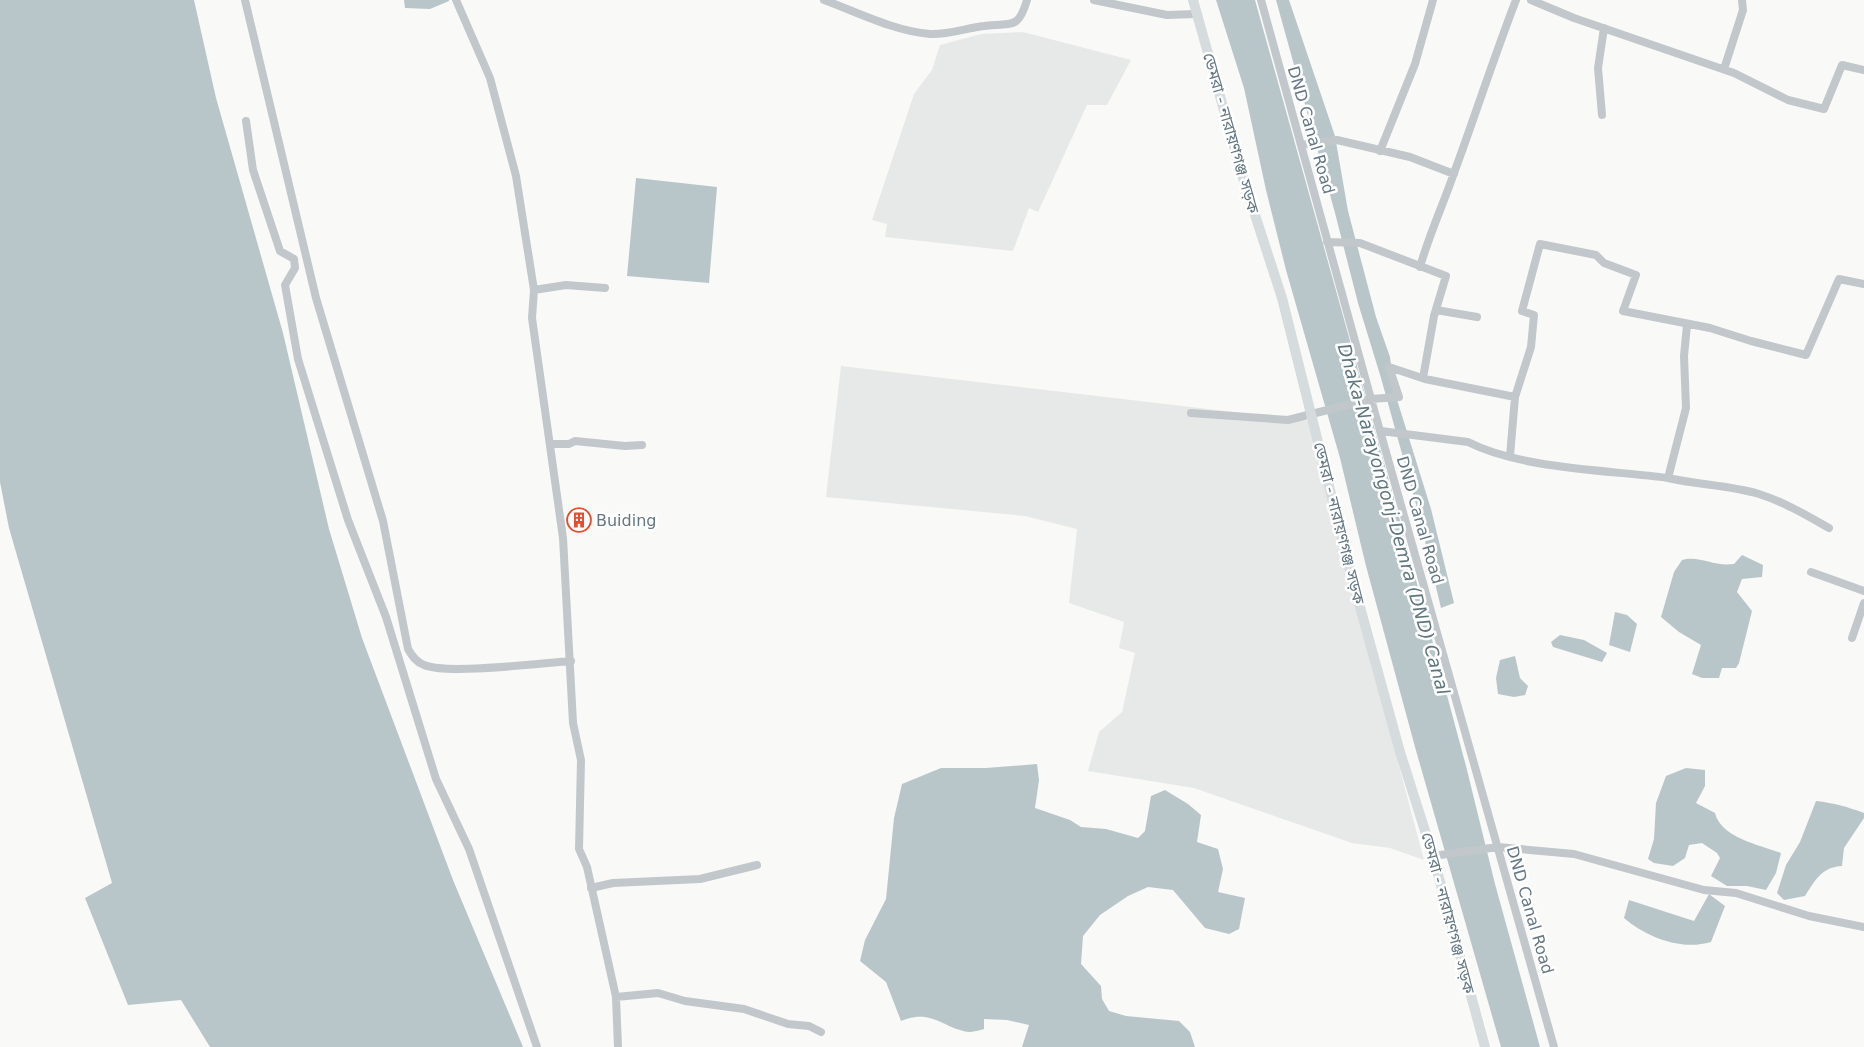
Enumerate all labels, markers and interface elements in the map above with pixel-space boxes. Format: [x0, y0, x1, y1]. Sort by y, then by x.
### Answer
street label: ডেমরা - নারায়ণগঞ্জ সড়ক [1199, 50, 1263, 217]
street label: DND Canal Road [1284, 64, 1338, 196]
water label: Dhaka-Narayongonj-Demra (DND) Canal [1334, 341, 1454, 697]
street label: ডেমরা - নারায়ণগঞ্জ সড়ক [1310, 440, 1369, 607]
street label: DND Canal Road [1393, 454, 1447, 586]
building icon: Buiding [566, 507, 592, 533]
place label: Buiding [596, 511, 656, 530]
street label: ডেমরা - নারায়ণগঞ্জ সড়ক [1417, 830, 1479, 997]
street label: DND Canal Road [1503, 844, 1557, 976]

